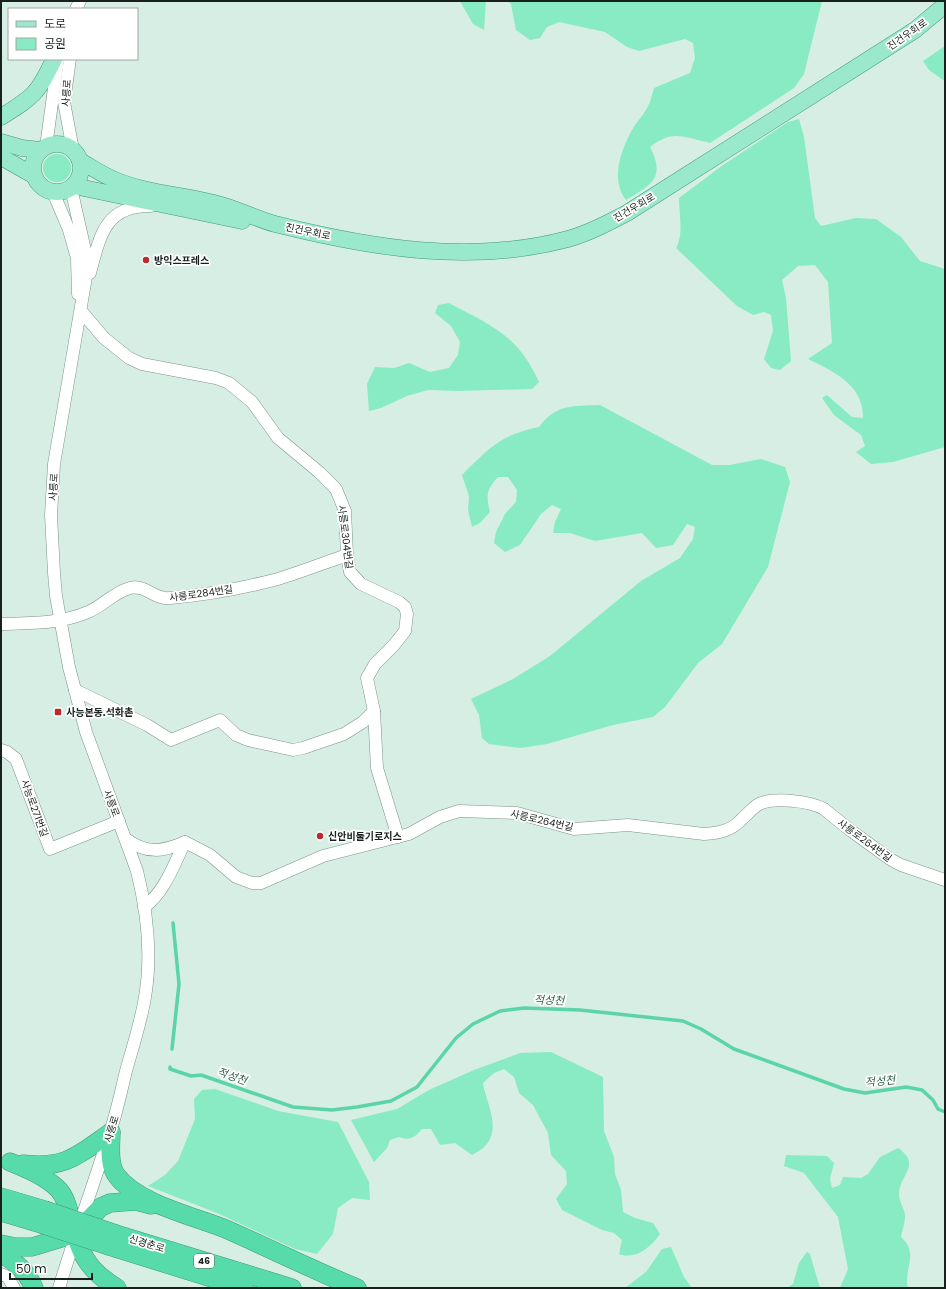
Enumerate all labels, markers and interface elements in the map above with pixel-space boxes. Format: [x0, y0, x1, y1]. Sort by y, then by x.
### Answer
legend [8, 8, 138, 60]
text: 도로 [44, 15, 66, 32]
street label: 진건우회로 [884, 15, 930, 54]
text: 공원 [44, 35, 66, 52]
street label: 사릉로 [58, 79, 75, 107]
street label: 진건우회로 [611, 189, 658, 226]
street label: 진건우회로 [284, 219, 332, 244]
place label: 방익스프레스 [154, 253, 209, 268]
marker: 방익스프레스 [141, 255, 151, 265]
street label: 사릉로 [45, 473, 62, 501]
street label: 사릉로304번길 [334, 504, 357, 570]
street label: 사릉로284번길 [168, 582, 234, 605]
place label: 사능본동.석화촌 [66, 705, 133, 720]
marker: 사능본동.석화촌 [53, 707, 63, 717]
street label: 사능로271번길 [17, 777, 52, 839]
street label: 사릉로 [100, 788, 123, 819]
street label: 사릉로264번길 [509, 806, 575, 835]
street label: 사릉로264번길 [834, 815, 895, 865]
place label: 신안비둘기로지스 [328, 829, 402, 844]
marker: 신안비둘기로지스 [315, 831, 325, 841]
water label: 적성천 [534, 991, 566, 1009]
water label: 적성천 [215, 1063, 251, 1089]
water label: 적성천 [864, 1071, 898, 1091]
street label: 사릉로 [100, 1114, 123, 1145]
street label: 신경춘로 [127, 1231, 167, 1256]
road number: 46 [194, 1254, 214, 1268]
scale bar [10, 1255, 92, 1281]
text: 50 m [16, 1260, 47, 1277]

